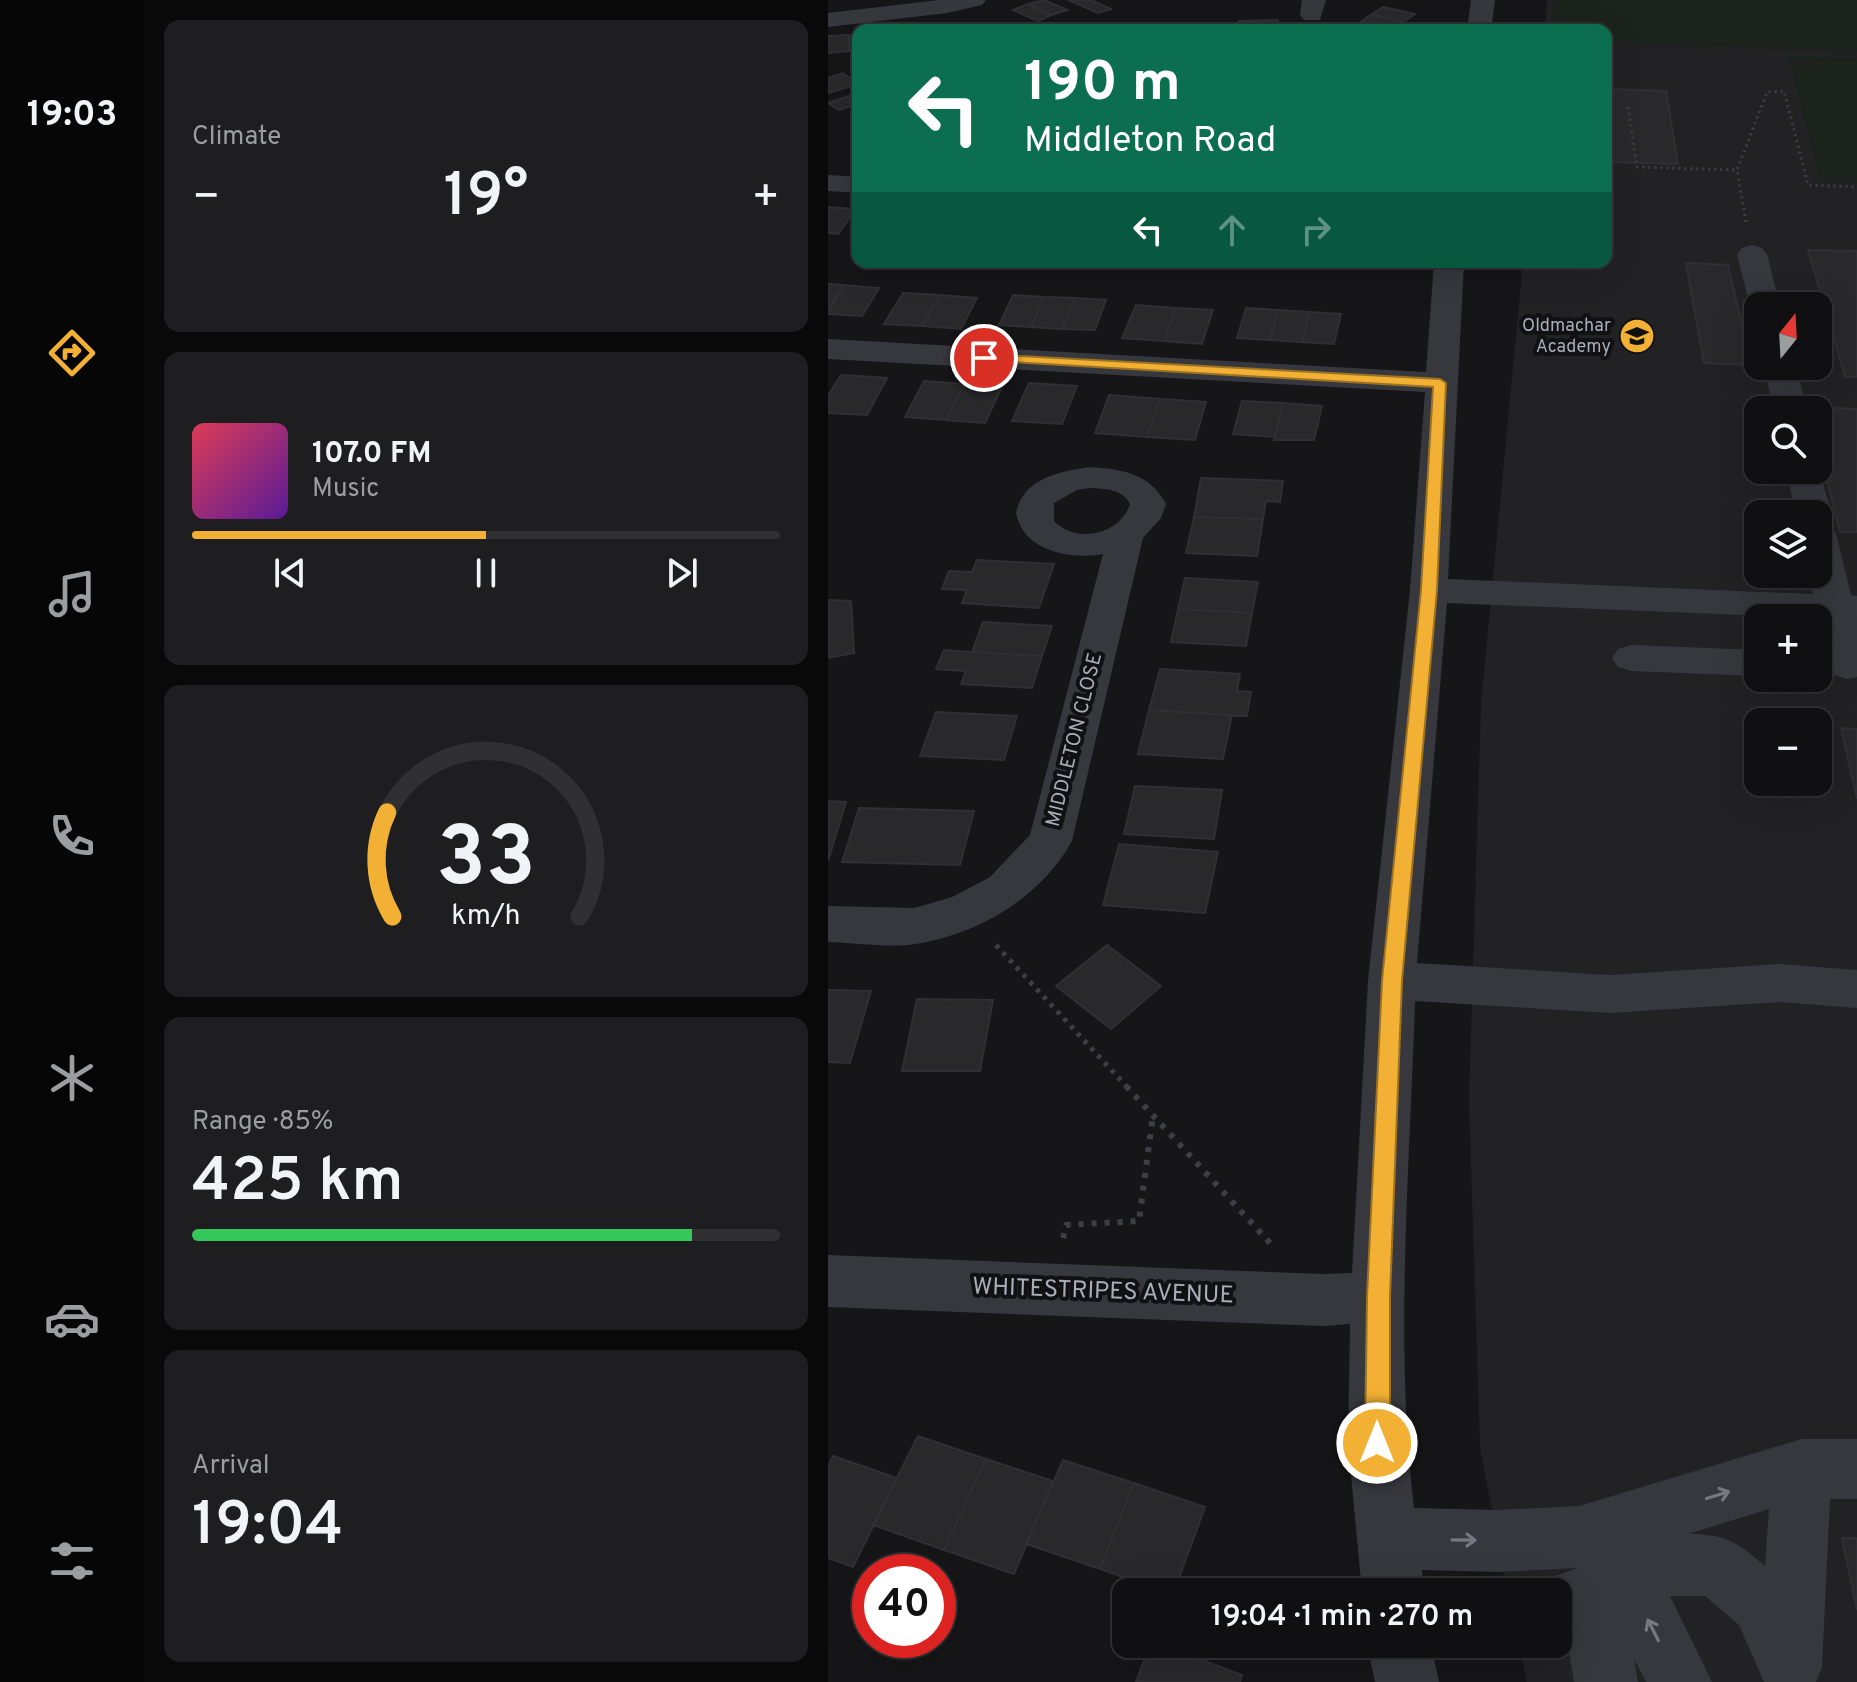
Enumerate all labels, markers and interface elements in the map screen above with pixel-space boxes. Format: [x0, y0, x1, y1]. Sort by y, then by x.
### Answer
text: 190 m [1024, 50, 1181, 120]
icon: left [892, 56, 996, 160]
text: 19:03 [27, 93, 117, 139]
text: Middleton Road [1024, 119, 1276, 165]
text: Climate [192, 121, 281, 154]
text: 19° [444, 161, 528, 237]
text: − [192, 171, 220, 227]
text: + [752, 171, 780, 227]
icon: left [1126, 208, 1170, 252]
icon: ahead [1210, 208, 1254, 252]
icon: right [1294, 208, 1338, 252]
north arrow [1744, 292, 1832, 380]
map controls [1744, 292, 1832, 796]
place label: Oldmachar Academy [1522, 315, 1611, 359]
school or university icon: Oldmachar Academy [1618, 317, 1656, 355]
pin [950, 324, 1018, 392]
icon: directions [44, 325, 100, 381]
icon: arrive [962, 336, 1006, 380]
button: search [1744, 396, 1832, 484]
text: 107.0 FM [312, 436, 431, 473]
text: Music [312, 473, 379, 506]
button: layers [1744, 500, 1832, 588]
icon: previous [268, 551, 312, 595]
icon: pause [464, 551, 508, 595]
icon: next [660, 551, 704, 595]
icon: music [44, 566, 100, 622]
button: + [1744, 604, 1832, 692]
street label: MIDDLETON CLOSE [1041, 650, 1109, 830]
button: − [1744, 708, 1832, 796]
icon: phone [44, 808, 100, 864]
text: 33 [436, 810, 536, 915]
text: km/h [451, 899, 521, 935]
icon: climate [44, 1050, 100, 1106]
text: Range · 85% [192, 1106, 333, 1139]
text: 425 km [192, 1146, 404, 1222]
street label: WHITESTRIPES AVENUE [972, 1272, 1234, 1312]
icon: car [44, 1291, 100, 1347]
position arrow [1335, 1401, 1419, 1485]
text: Arrival [192, 1450, 270, 1483]
one-way arrow [1704, 1487, 1730, 1502]
text: 19:04 [192, 1490, 343, 1566]
one-way arrow [1450, 1532, 1477, 1548]
icon: filters [44, 1533, 100, 1589]
speed limit sign: 40 [852, 1554, 956, 1658]
text: 19:04 · 1 min · 270 m [1211, 1599, 1473, 1636]
one-way arrow [1645, 1619, 1661, 1643]

